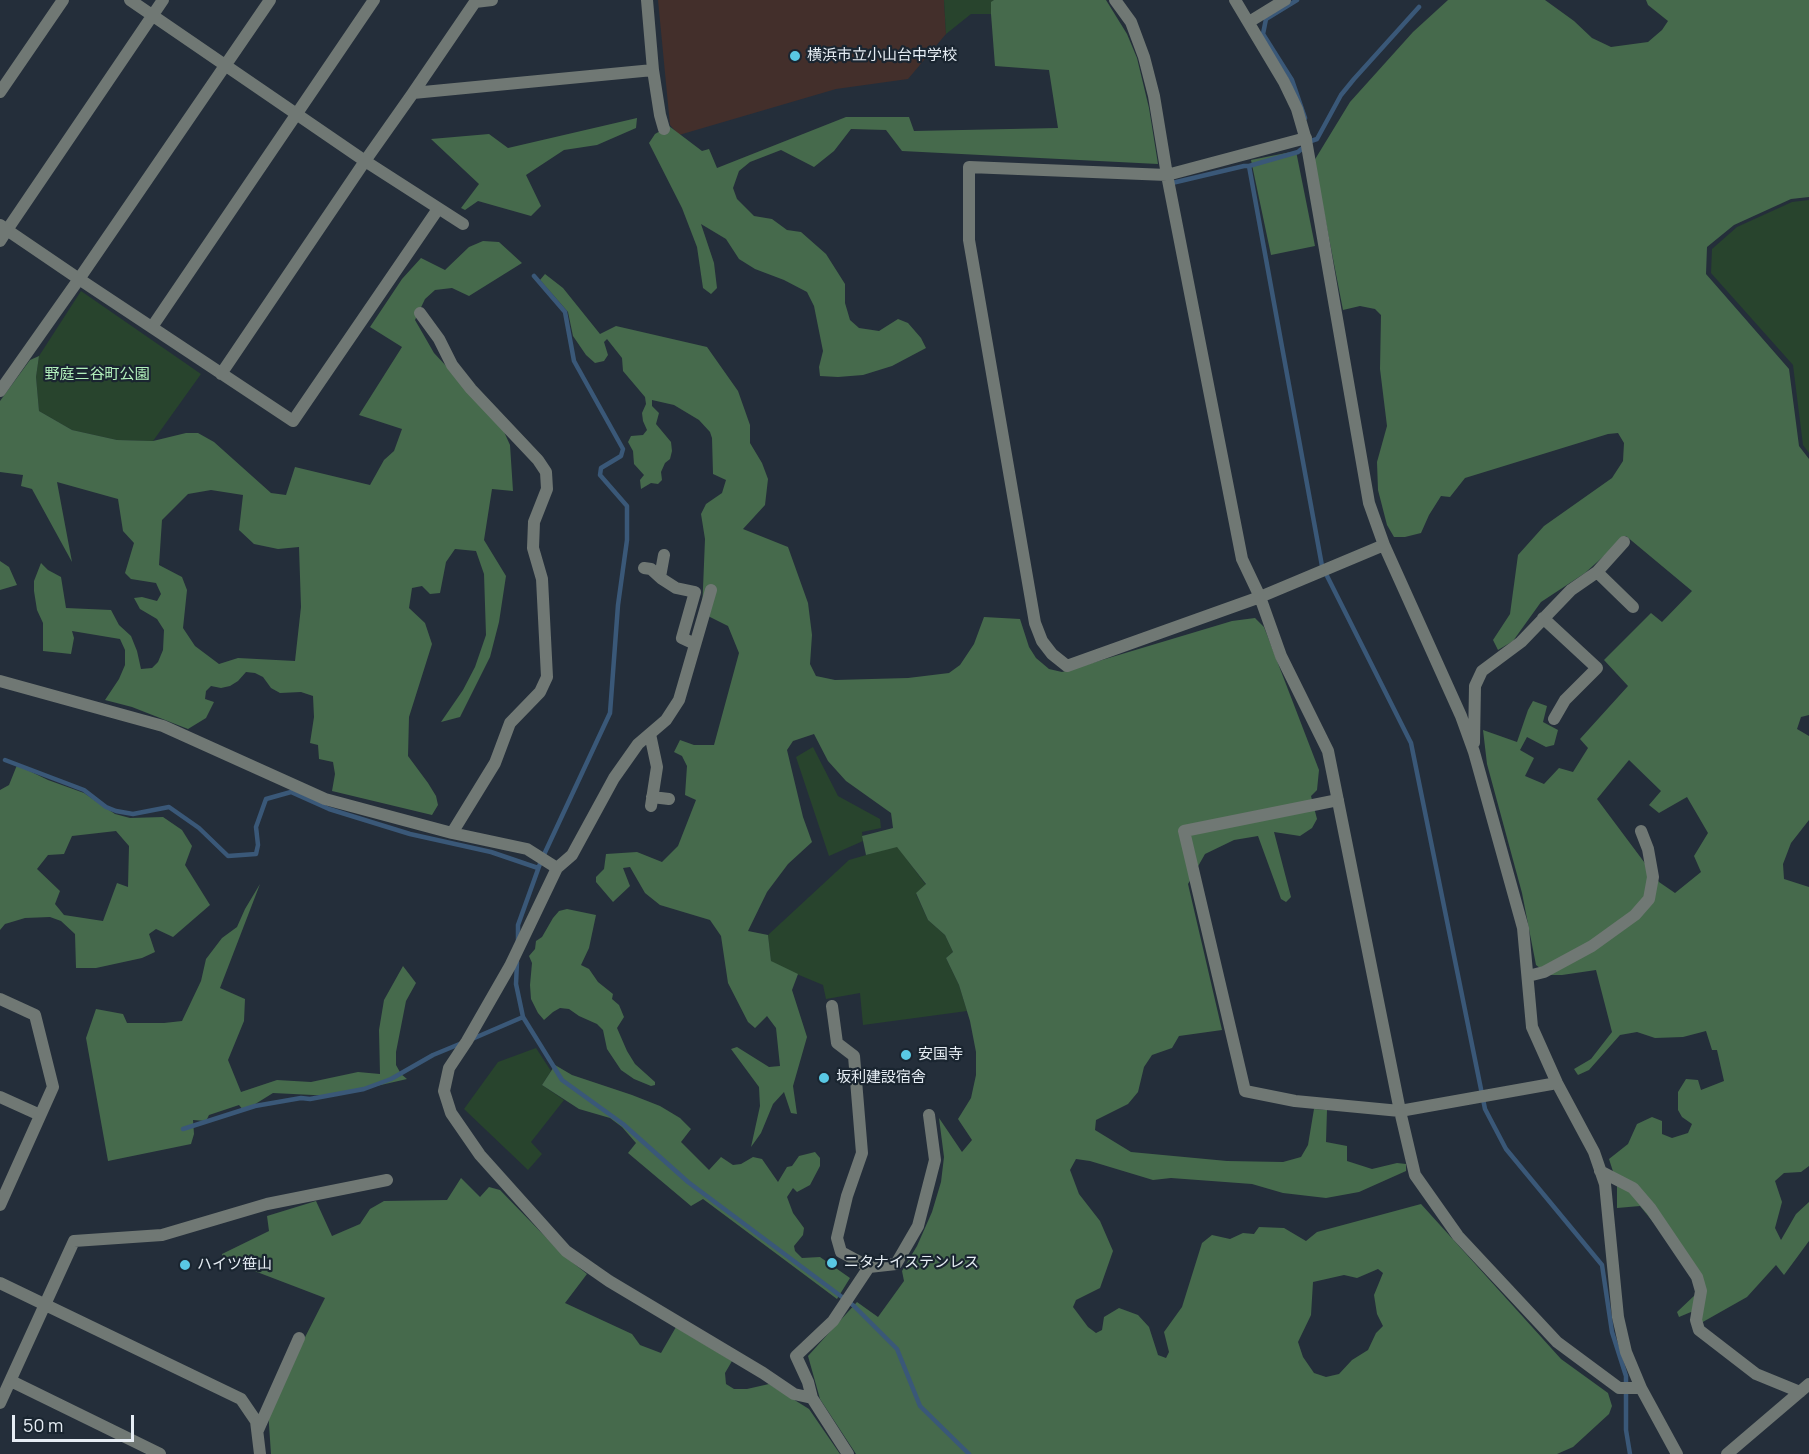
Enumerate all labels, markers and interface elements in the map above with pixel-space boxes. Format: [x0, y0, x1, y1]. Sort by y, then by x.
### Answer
place label: 横浜市立小山台中学校 [807, 47, 957, 65]
marker: 横浜市立小山台中学校 [788, 49, 802, 63]
park label: 野庭三谷町公園 [45, 366, 149, 384]
place label: 安国寺 [918, 1046, 963, 1064]
marker: 安国寺 [899, 1048, 913, 1062]
place label: 坂利建設宿舎 [836, 1069, 926, 1087]
marker: 坂利建設宿舎 [817, 1071, 831, 1085]
place label: ニタナイステンレス [844, 1254, 979, 1272]
place label: ハイツ笹山 [197, 1256, 272, 1274]
marker: ニタナイステンレス [825, 1256, 839, 1270]
marker: ハイツ笹山 [178, 1258, 192, 1272]
scale bar [15, 1403, 136, 1441]
text: 50 m [23, 1413, 63, 1437]

